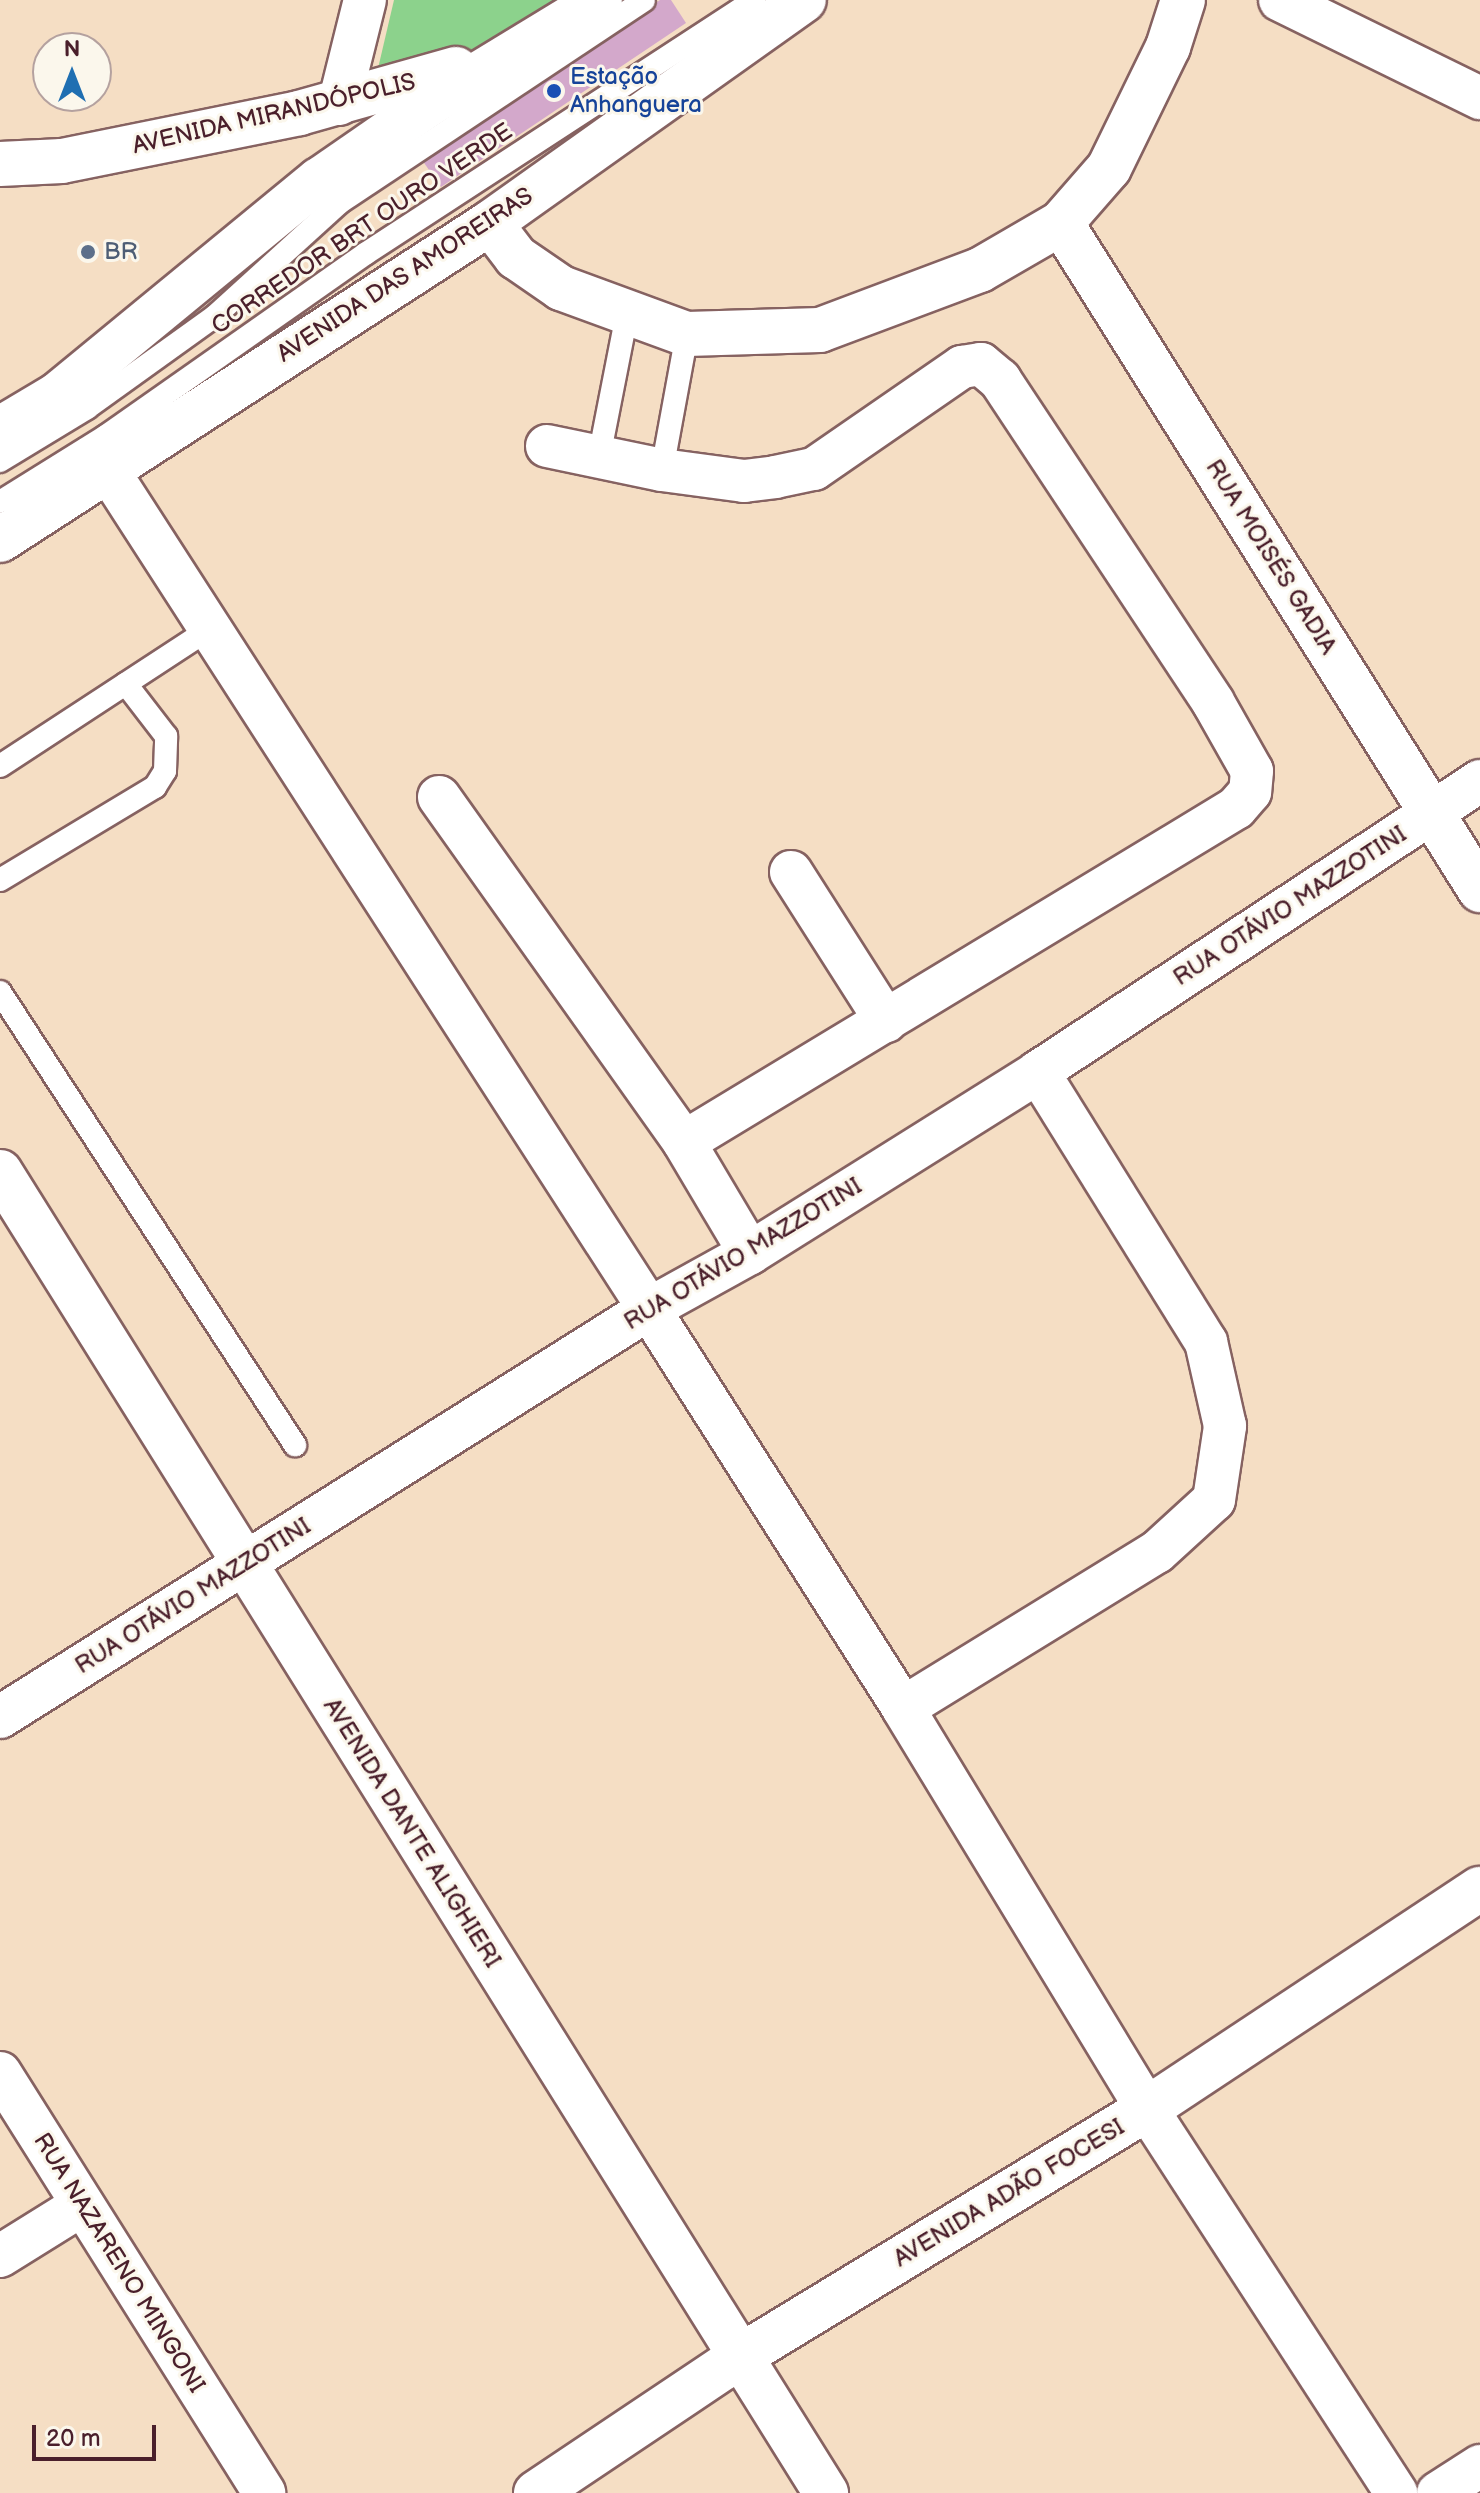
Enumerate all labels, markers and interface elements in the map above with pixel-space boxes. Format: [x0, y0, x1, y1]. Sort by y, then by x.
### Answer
north arrow [32, 32, 112, 112]
text: N [64, 36, 80, 63]
place label: Estação Anhanguera [570, 63, 702, 119]
street label: AVENIDA MIRANDÓPOLIS [130, 67, 418, 161]
marker: Estação Anhanguera [545, 82, 563, 100]
street label: CORREDOR BRT OURO VERDE [206, 117, 518, 341]
street label: AVENIDA DAS AMOREIRAS [272, 181, 538, 369]
place label: BR [104, 238, 138, 266]
marker: BR [79, 243, 97, 261]
street label: RUA MOISÉS GADIA [1199, 454, 1343, 660]
street label: RUA OTÁVIO MAZZOTINI [1168, 820, 1412, 992]
street label: RUA OTÁVIO MAZZOTINI [619, 1172, 867, 1336]
street label: RUA OTÁVIO MAZZOTINI [70, 1512, 316, 1680]
street label: AVENIDA DANTE ALIGHIERI [317, 1693, 507, 1973]
street label: AVENIDA ADÃO FOCESI [889, 2113, 1129, 2273]
street label: RUA NAZARENO MINGONI [27, 2128, 211, 2398]
scale bar [36, 2409, 160, 2459]
text: 20 m [46, 2424, 101, 2453]

